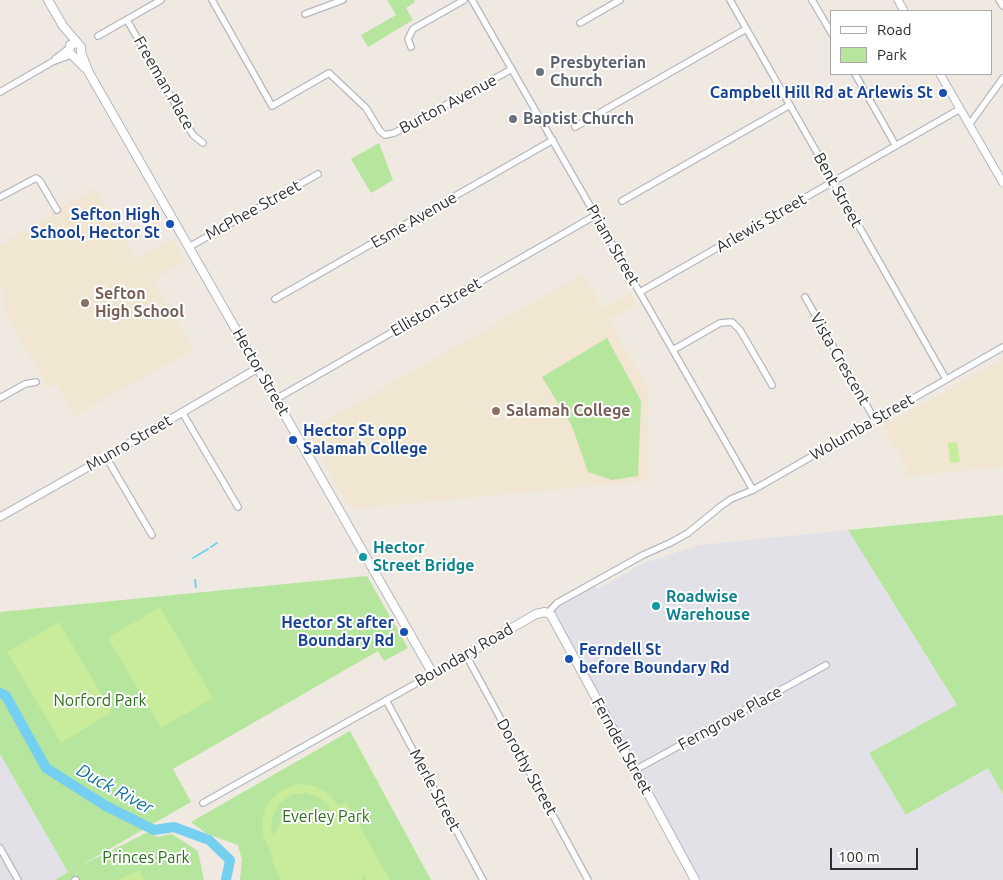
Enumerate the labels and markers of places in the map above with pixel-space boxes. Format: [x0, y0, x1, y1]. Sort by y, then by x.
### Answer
place label: Presbyterian Church [550, 53, 646, 91]
marker: Presbyterian Church [534, 66, 546, 78]
place label: Campbell Hill Rd at Arlewis St [710, 83, 933, 103]
marker: Campbell Hill Rd at Arlewis St [937, 87, 949, 99]
place label: Baptist Church [523, 109, 634, 129]
marker: Baptist Church [507, 113, 519, 125]
place label: Sefton High School, Hector St [30, 205, 160, 243]
marker: Sefton High School, Hector St [164, 218, 176, 230]
place label: Sefton High School [95, 284, 184, 322]
marker: Sefton High School [79, 297, 91, 309]
place label: Salamah College [506, 401, 631, 421]
marker: Salamah College [490, 405, 502, 417]
place label: Hector St opp Salamah College [303, 421, 428, 459]
marker: Hector St opp Salamah College [287, 434, 299, 446]
place label: Hector Street Bridge [373, 538, 474, 576]
marker: Hector Street Bridge [357, 551, 369, 563]
place label: Roadwise Warehouse [666, 587, 750, 625]
marker: Roadwise Warehouse [650, 600, 662, 612]
place label: Hector St after Boundary Rd [281, 613, 394, 651]
marker: Hector St after Boundary Rd [398, 626, 410, 638]
place label: Ferndell St before Boundary Rd [579, 640, 730, 678]
marker: Ferndell St before Boundary Rd [563, 653, 575, 665]

